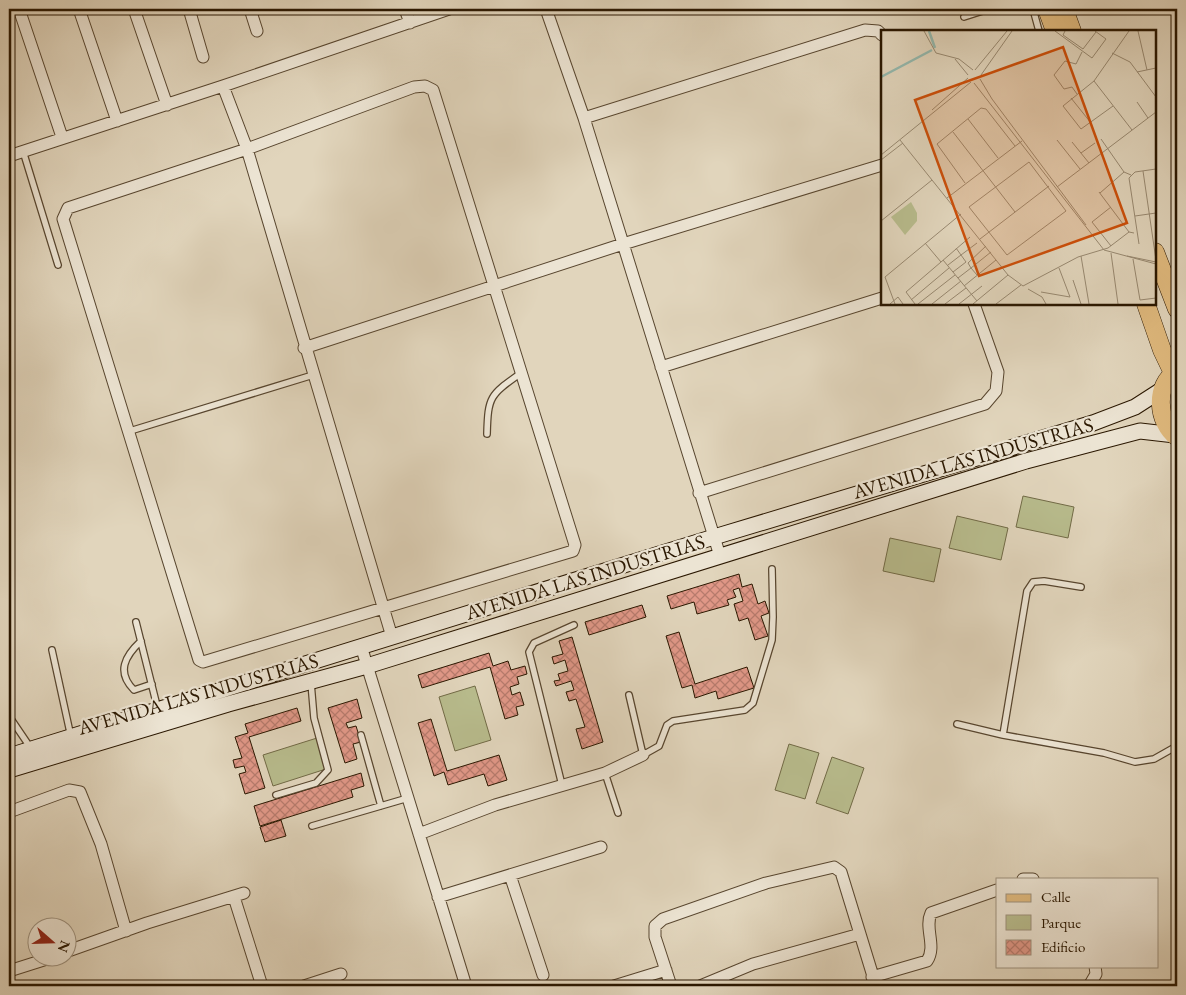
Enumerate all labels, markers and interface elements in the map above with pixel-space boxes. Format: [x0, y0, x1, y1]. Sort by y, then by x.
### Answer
inset map [881, 30, 1156, 305]
street label: AVENIDA LAS INDUSTRIAS [849, 411, 1096, 505]
street label: AVENIDA LAS INDUSTRIAS [461, 528, 708, 626]
street label: AVENIDA LAS INDUSTRIAS [74, 647, 321, 741]
legend [996, 878, 1158, 968]
text: Calle [1041, 887, 1071, 906]
text: Parque [1041, 913, 1081, 932]
north arrow [28, 918, 78, 968]
text: Edificio [1041, 937, 1085, 956]
text: N [54, 938, 75, 955]

